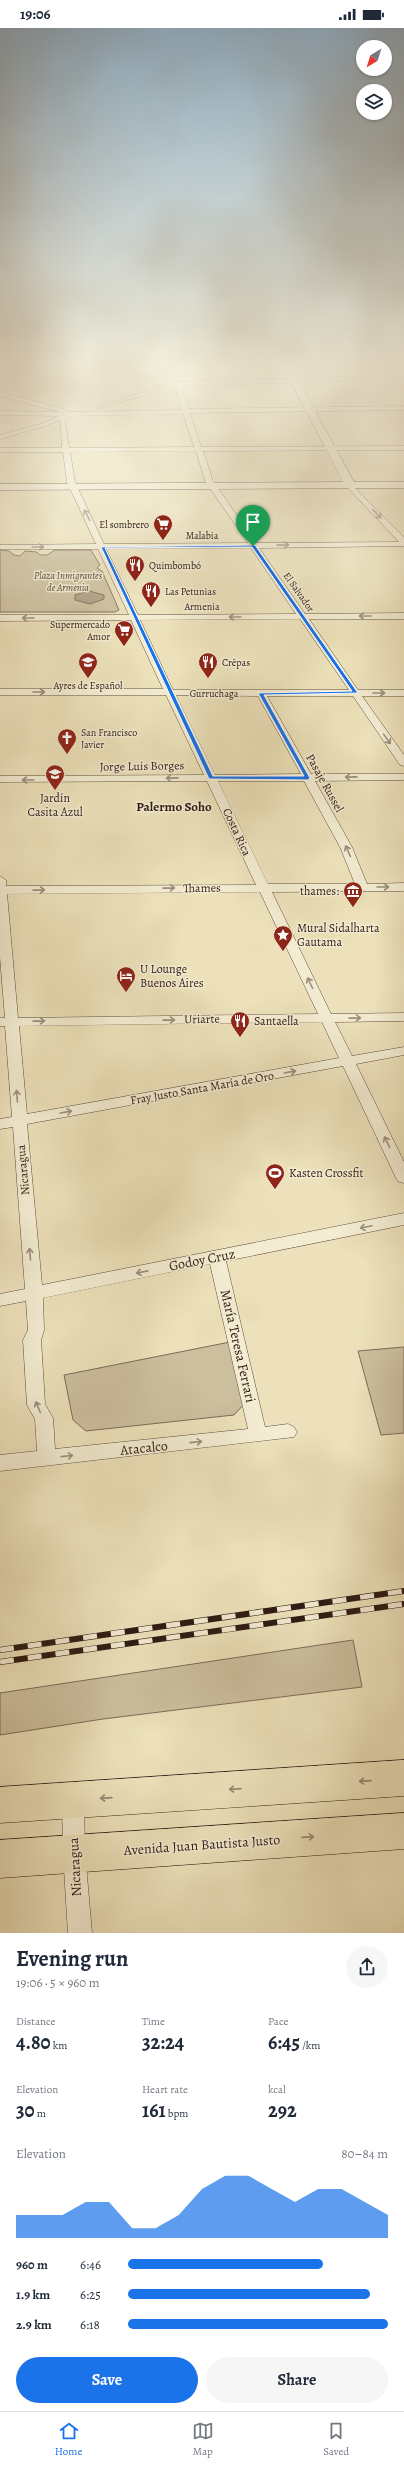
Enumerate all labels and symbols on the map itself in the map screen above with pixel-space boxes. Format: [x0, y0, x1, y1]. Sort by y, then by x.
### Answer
north arrow [356, 40, 392, 76]
pin [236, 505, 270, 546]
one-way arrow [83, 509, 90, 521]
one-way arrow [373, 509, 382, 519]
supermarket icon: El sombrero [152, 513, 174, 541]
place label: El sombrero [99, 518, 149, 531]
street label: Malabia [186, 529, 219, 542]
one-way arrow [276, 541, 289, 549]
one-way arrow [31, 543, 44, 551]
restaurant icon: Quimbombó [124, 554, 146, 582]
place label: Quimbombó [149, 559, 201, 572]
park label: Plaza Inmigrantes de Armenia [34, 569, 103, 594]
street label: El Salvador [281, 570, 318, 615]
restaurant icon: Las Petunias [140, 580, 162, 608]
place label: Las Petunias [165, 585, 216, 598]
street label: Armenia [183, 600, 220, 613]
one-way arrow [359, 612, 372, 620]
one-way arrow [229, 613, 242, 621]
one-way arrow [22, 614, 35, 622]
place label: Supermercado Amor [50, 618, 110, 643]
supermarket icon: Supermercado Amor [113, 619, 135, 647]
school or university icon: Ayres de Español [77, 651, 99, 679]
restaurant icon: Crêpas [197, 651, 219, 679]
place label: Crêpas [222, 656, 250, 670]
place label: Ayres de Español [52, 679, 123, 693]
street label: Gurruchaga [190, 687, 239, 700]
one-way arrow [32, 688, 45, 696]
one-way arrow [372, 689, 385, 697]
place label: San Francisco Javier [81, 726, 137, 751]
church icon: San Francisco Javier [56, 727, 78, 755]
one-way arrow [383, 733, 391, 744]
street label: Pasaje Russel [302, 751, 348, 815]
street label: Jorge Luis Borges [99, 757, 185, 775]
school or university icon: Jardín Casita Azul [44, 763, 66, 791]
one-way arrow [166, 774, 179, 782]
one-way arrow [345, 774, 358, 781]
one-way arrow [22, 776, 35, 783]
place label: Jardín Casita Azul [27, 790, 83, 820]
district label: Palermo Soho [136, 798, 212, 815]
street label: Costa Rica [219, 805, 255, 859]
one-way arrow [344, 845, 351, 857]
street label: Thames [183, 880, 221, 896]
museum icon: thames: [342, 880, 364, 908]
place label: thames: [300, 883, 339, 899]
one-way arrow [376, 883, 389, 891]
one-way arrow [162, 884, 175, 892]
one-way arrow [32, 886, 45, 894]
place label: Mural Sidalharta Gautama [297, 920, 380, 950]
place icon: Mural Sidalharta Gautama [272, 924, 294, 952]
place label: U Lounge Buenos Aires [140, 961, 204, 991]
hotel icon: U Lounge Buenos Aires [115, 965, 137, 993]
one-way arrow [306, 977, 313, 989]
restaurant icon: Santaella [229, 1010, 251, 1038]
street label: Uriarte [184, 1011, 220, 1027]
place label: Santaella [254, 1013, 299, 1029]
one-way arrow [348, 1014, 361, 1021]
one-way arrow [162, 1016, 175, 1024]
one-way arrow [32, 1017, 45, 1025]
street label: Fray Justo Santa María de Oro [129, 1067, 275, 1109]
one-way arrow [283, 1067, 296, 1075]
one-way arrow [14, 1090, 21, 1103]
one-way arrow [59, 1108, 72, 1116]
one-way arrow [383, 1137, 390, 1149]
street label: Nicaragua [13, 1144, 33, 1196]
sports icon: Kasten Crossfit [264, 1162, 286, 1190]
place label: Kasten Crossfit [289, 1165, 364, 1181]
one-way arrow [360, 1223, 373, 1231]
street label: Godoy Cruz [167, 1244, 237, 1276]
one-way arrow [27, 1248, 34, 1261]
one-way arrow [136, 1268, 149, 1276]
street label: María Teresa Ferrari [216, 1288, 260, 1404]
one-way arrow [34, 1401, 41, 1413]
street label: Atacalco [118, 1436, 169, 1460]
one-way arrow [189, 1438, 202, 1446]
one-way arrow [60, 1452, 73, 1460]
one-way arrow [359, 1777, 372, 1784]
one-way arrow [229, 1786, 242, 1793]
one-way arrow [100, 1794, 113, 1802]
street label: Avenida Juan Bautista Justo [122, 1830, 281, 1860]
one-way arrow [301, 1834, 314, 1841]
street label: Nicaragua [64, 1837, 86, 1897]

